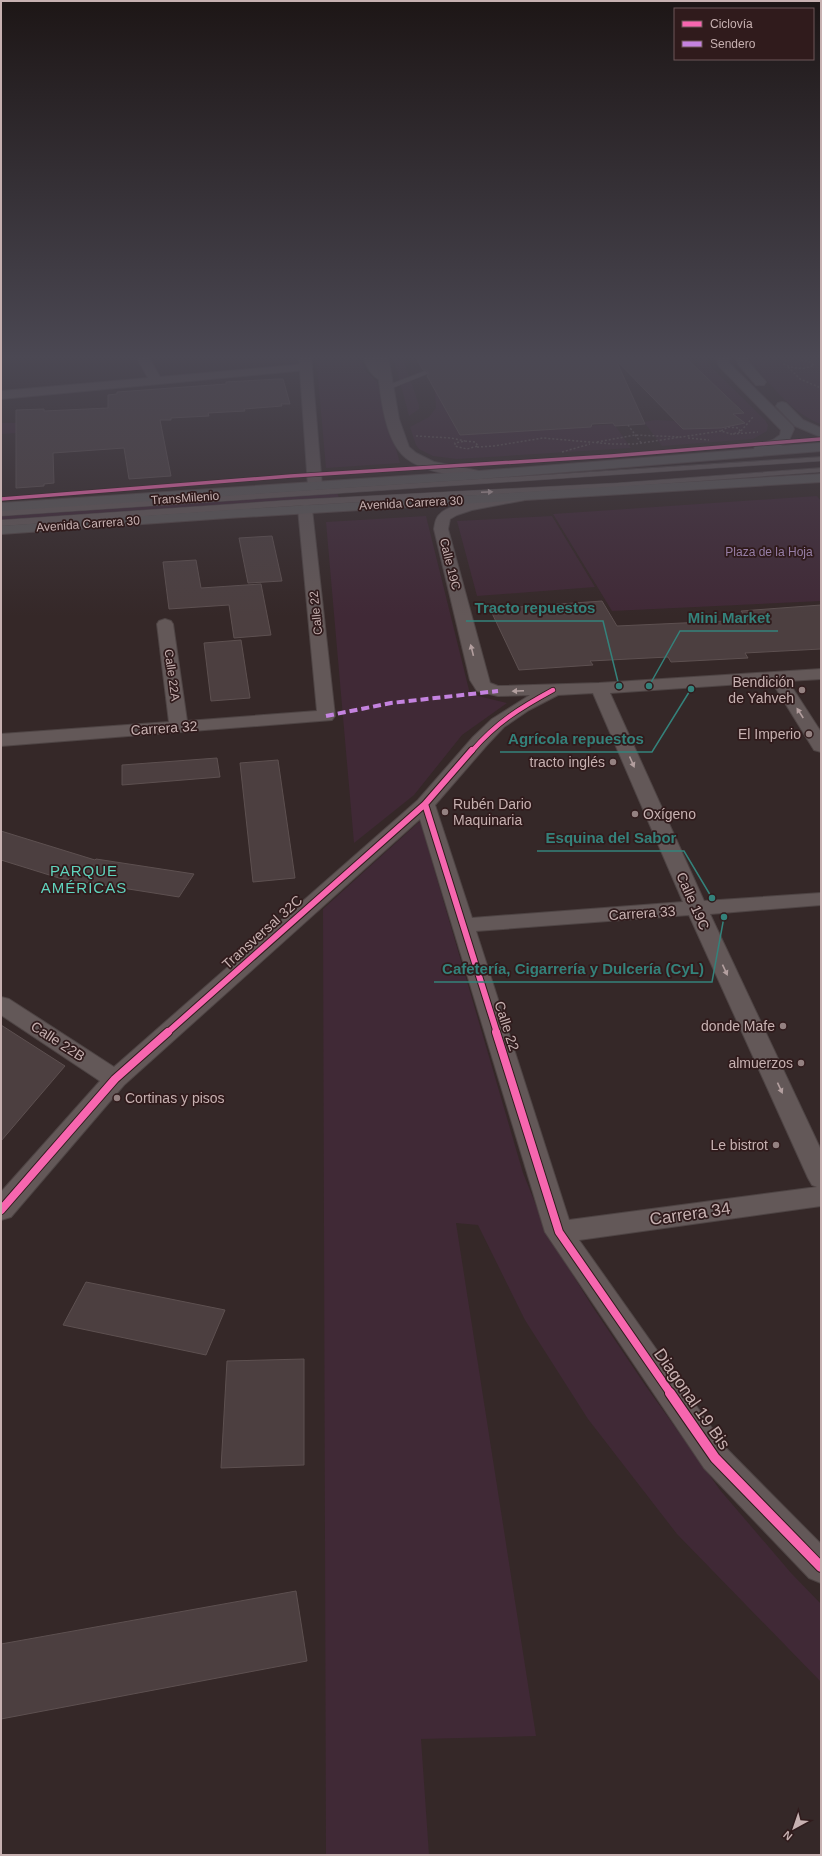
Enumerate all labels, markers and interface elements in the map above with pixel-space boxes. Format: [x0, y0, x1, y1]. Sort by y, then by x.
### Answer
legend [674, 8, 814, 60]
text: Ciclovía [710, 17, 753, 31]
text: Sendero [710, 37, 756, 51]
one-way arrow [481, 488, 493, 495]
street label: TransMilenio [150, 489, 220, 507]
street label: Avenida Carrera 30 [359, 493, 464, 513]
street label: Avenida Carrera 30 [36, 513, 141, 535]
street label: Calle 19C [437, 537, 463, 592]
park label: Plaza de la Hoja [725, 545, 813, 559]
street label: Calle 22 [307, 590, 325, 636]
callout: Tracto repuestos [466, 594, 603, 621]
text: Tracto repuestos [475, 599, 595, 616]
callout: Mini Market [680, 604, 778, 631]
text: Mini Market [688, 609, 770, 626]
one-way arrow [468, 644, 474, 657]
street label: Calle 22A [161, 648, 183, 702]
place label: Bendición de Yahveh [728, 674, 794, 706]
marker: Bendición de Yahveh [797, 685, 807, 695]
one-way arrow [511, 688, 524, 694]
one-way arrow [796, 708, 804, 718]
street label: Carrera 32 [130, 718, 198, 738]
callout: Agrícola repuestos [500, 725, 652, 752]
place label: El Imperio [738, 726, 801, 742]
marker: El Imperio [804, 729, 814, 739]
text: Agrícola repuestos [508, 730, 644, 747]
place label: tracto inglés [530, 754, 605, 770]
marker: tracto inglés [608, 757, 618, 767]
one-way arrow [629, 757, 635, 768]
place label: Rubén Dario Maquinaria [453, 796, 532, 828]
place label: Oxígeno [643, 806, 696, 822]
marker: Rubén Dario Maquinaria [440, 807, 450, 817]
marker: Oxígeno [630, 809, 640, 819]
callout: Esquina del Sabor [537, 824, 684, 851]
text: Esquina del Sabor [546, 829, 677, 846]
district label: PARQUE AMÉRICAS [41, 862, 127, 896]
street label: Calle 19C [673, 870, 713, 932]
street label: Transversal 32C [219, 892, 305, 972]
street label: Carrera 33 [608, 903, 676, 923]
callout: Cafetería, Cigarrería y Dulcería (CyL) [434, 955, 712, 982]
text: Cafetería, Cigarrería y Dulcería (CyL) [442, 960, 704, 977]
one-way arrow [722, 965, 728, 976]
street label: Calle 22 [491, 999, 523, 1053]
street label: Calle 22B [28, 1018, 88, 1064]
place label: donde Mafe [701, 1018, 775, 1034]
marker: donde Mafe [778, 1021, 788, 1031]
place label: almuerzos [728, 1055, 793, 1071]
marker: almuerzos [796, 1058, 806, 1068]
one-way arrow [777, 1083, 783, 1095]
place label: Cortinas y pisos [125, 1090, 225, 1106]
marker: Cortinas y pisos [112, 1093, 122, 1103]
place label: Le bistrot [710, 1137, 768, 1153]
marker: Le bistrot [771, 1140, 781, 1150]
street label: Carrera 34 [648, 1199, 732, 1229]
street label: Diagonal 19 Bis [650, 1345, 734, 1453]
north arrow [774, 1808, 814, 1848]
text: N [781, 1828, 794, 1843]

